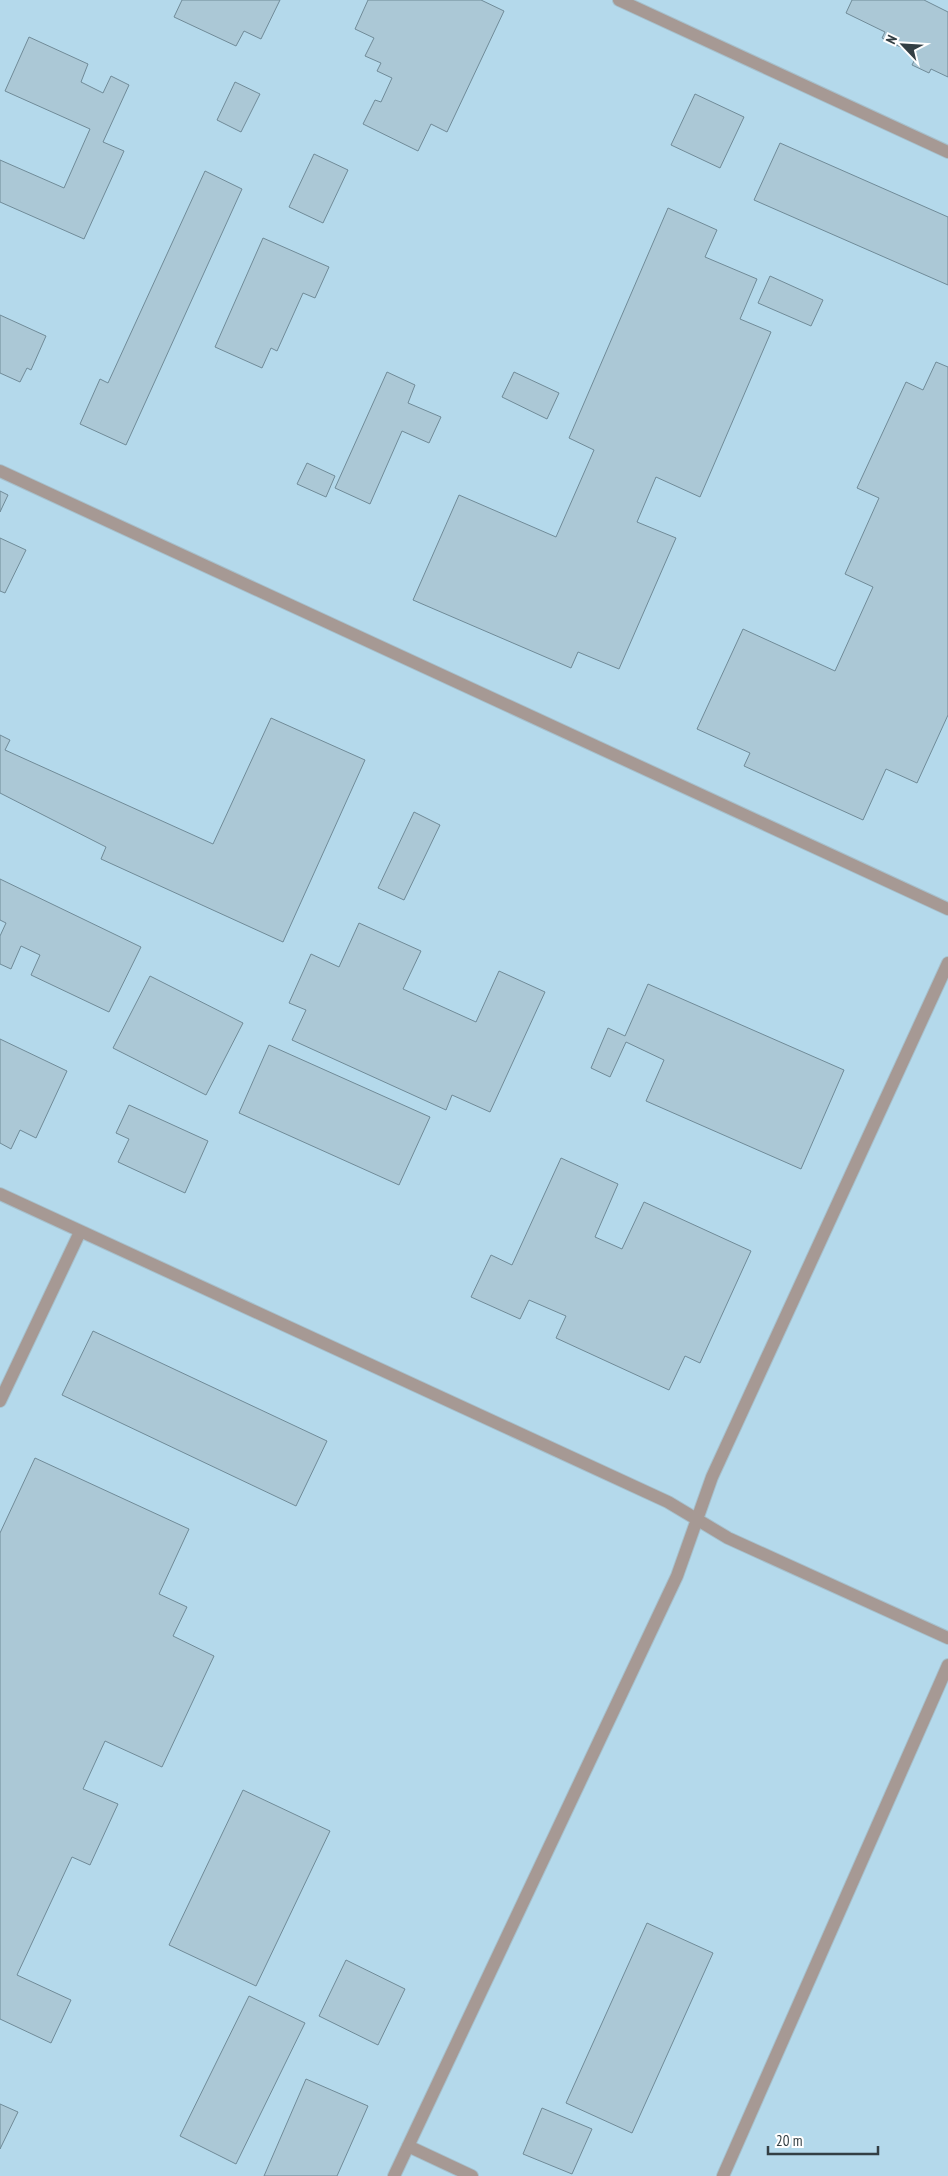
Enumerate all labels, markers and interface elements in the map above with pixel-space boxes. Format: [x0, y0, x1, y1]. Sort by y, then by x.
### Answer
north arrow [878, 20, 928, 70]
text: N [881, 32, 901, 47]
scale bar [768, 2124, 878, 2156]
text: 20 m [776, 2131, 802, 2150]

